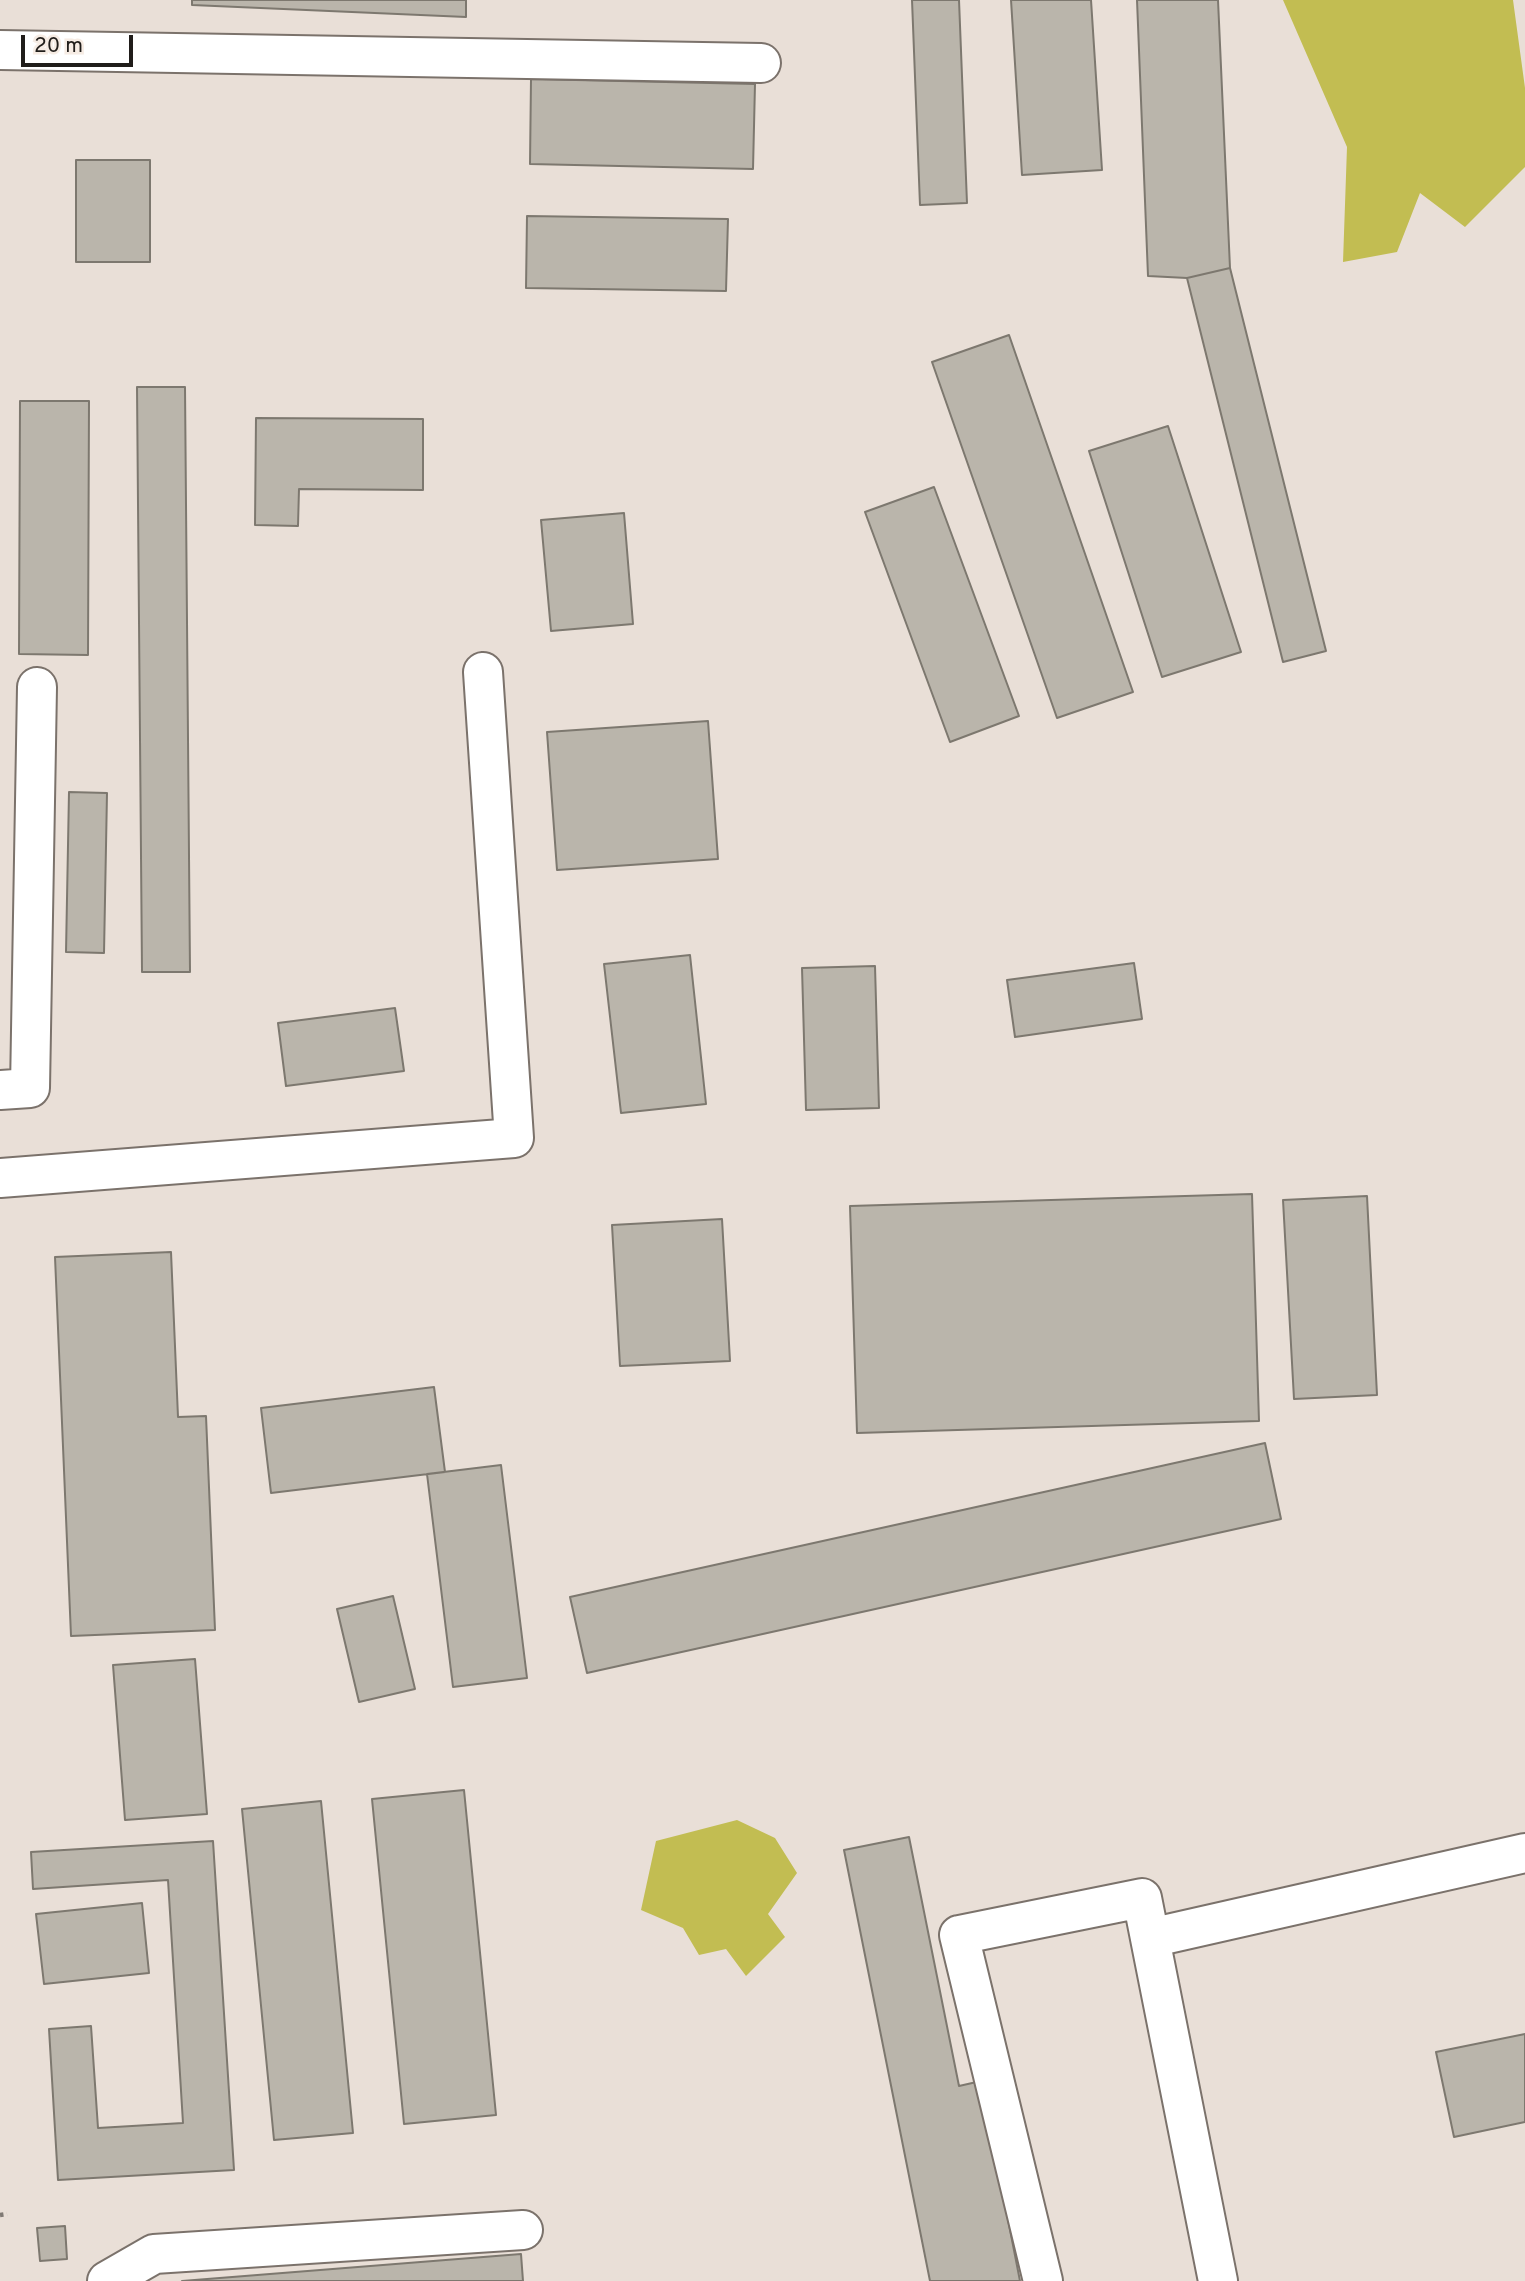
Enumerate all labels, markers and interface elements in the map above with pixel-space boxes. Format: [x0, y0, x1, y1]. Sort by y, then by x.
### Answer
scale bar [24, 21, 136, 65]
text: 20 m [34, 33, 83, 60]

